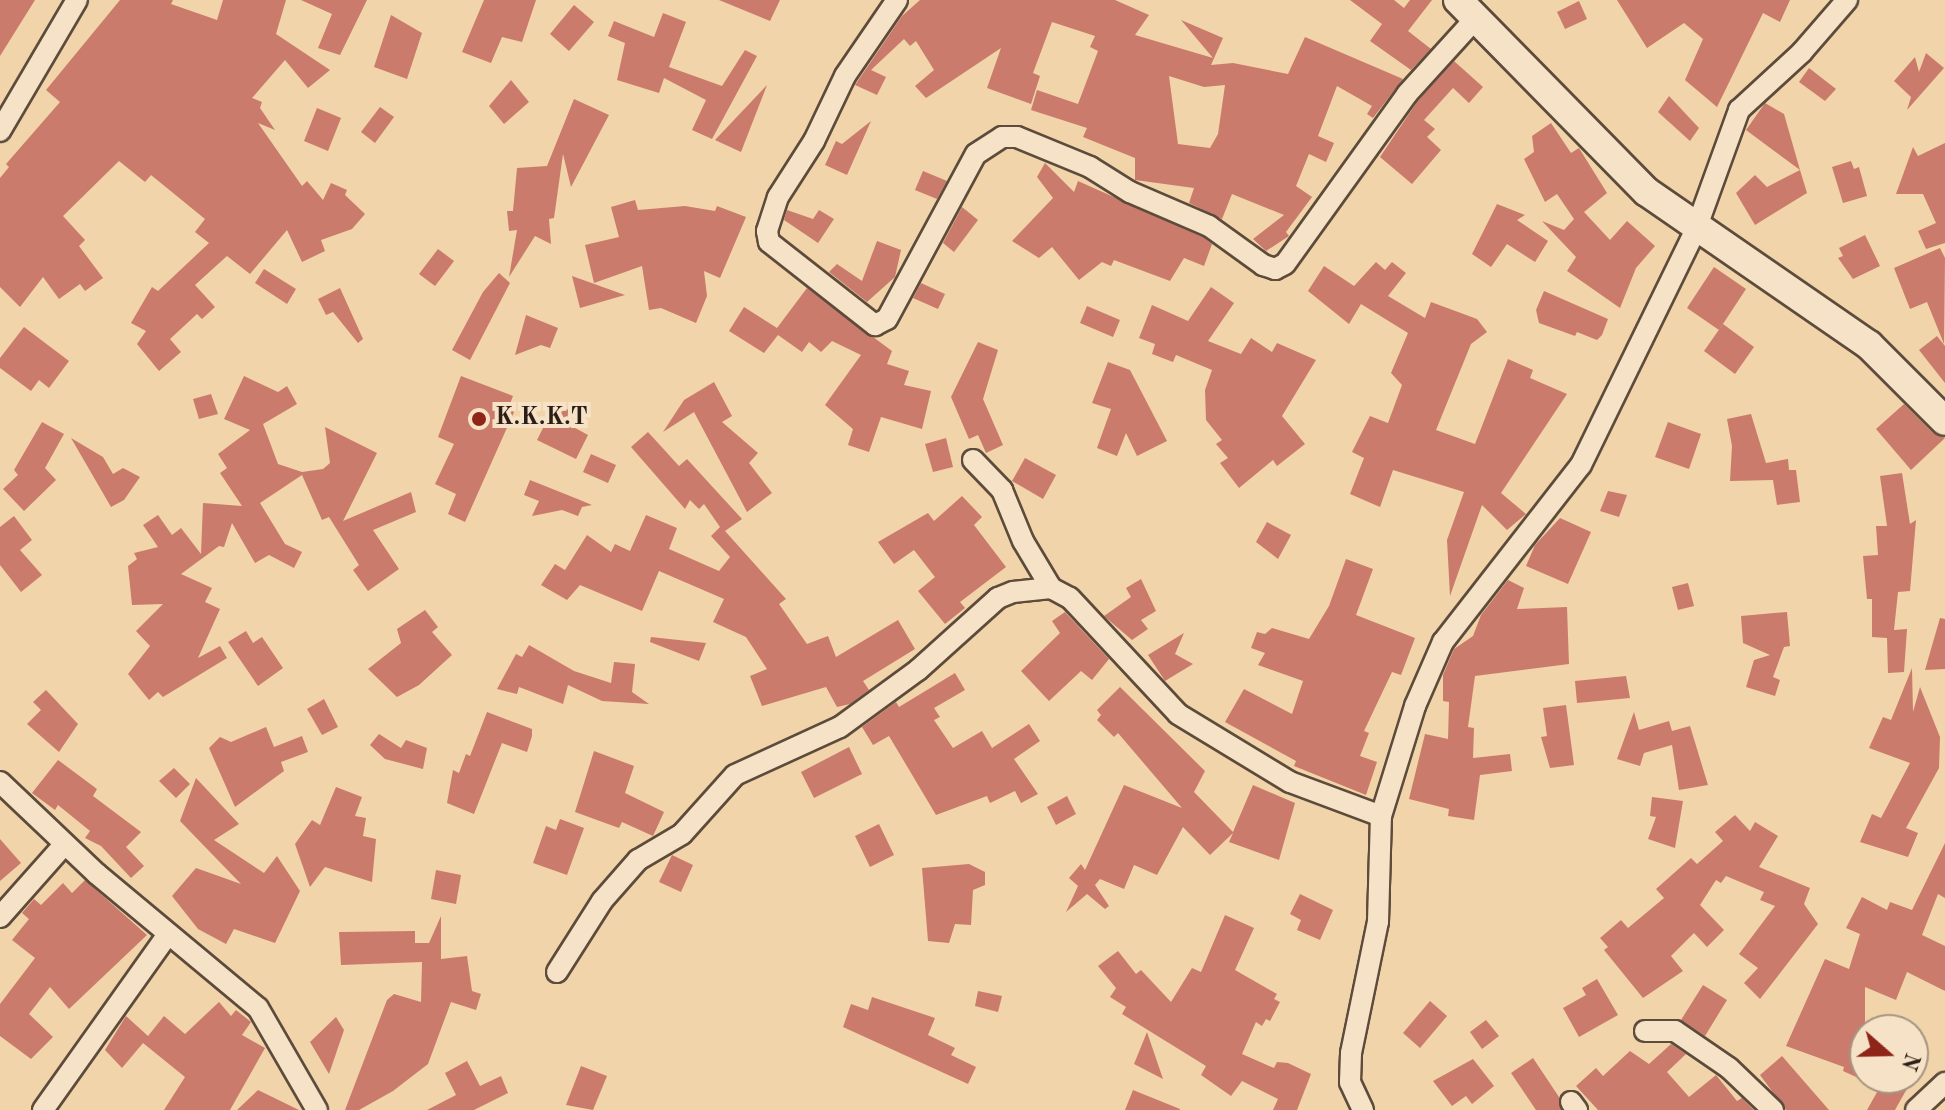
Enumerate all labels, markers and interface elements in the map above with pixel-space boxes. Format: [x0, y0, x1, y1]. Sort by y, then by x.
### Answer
place label: K.K.K.T [495, 405, 588, 433]
marker: K.K.K.T [470, 410, 488, 428]
north arrow [1849, 1014, 1929, 1094]
text: N [1896, 1050, 1923, 1073]

